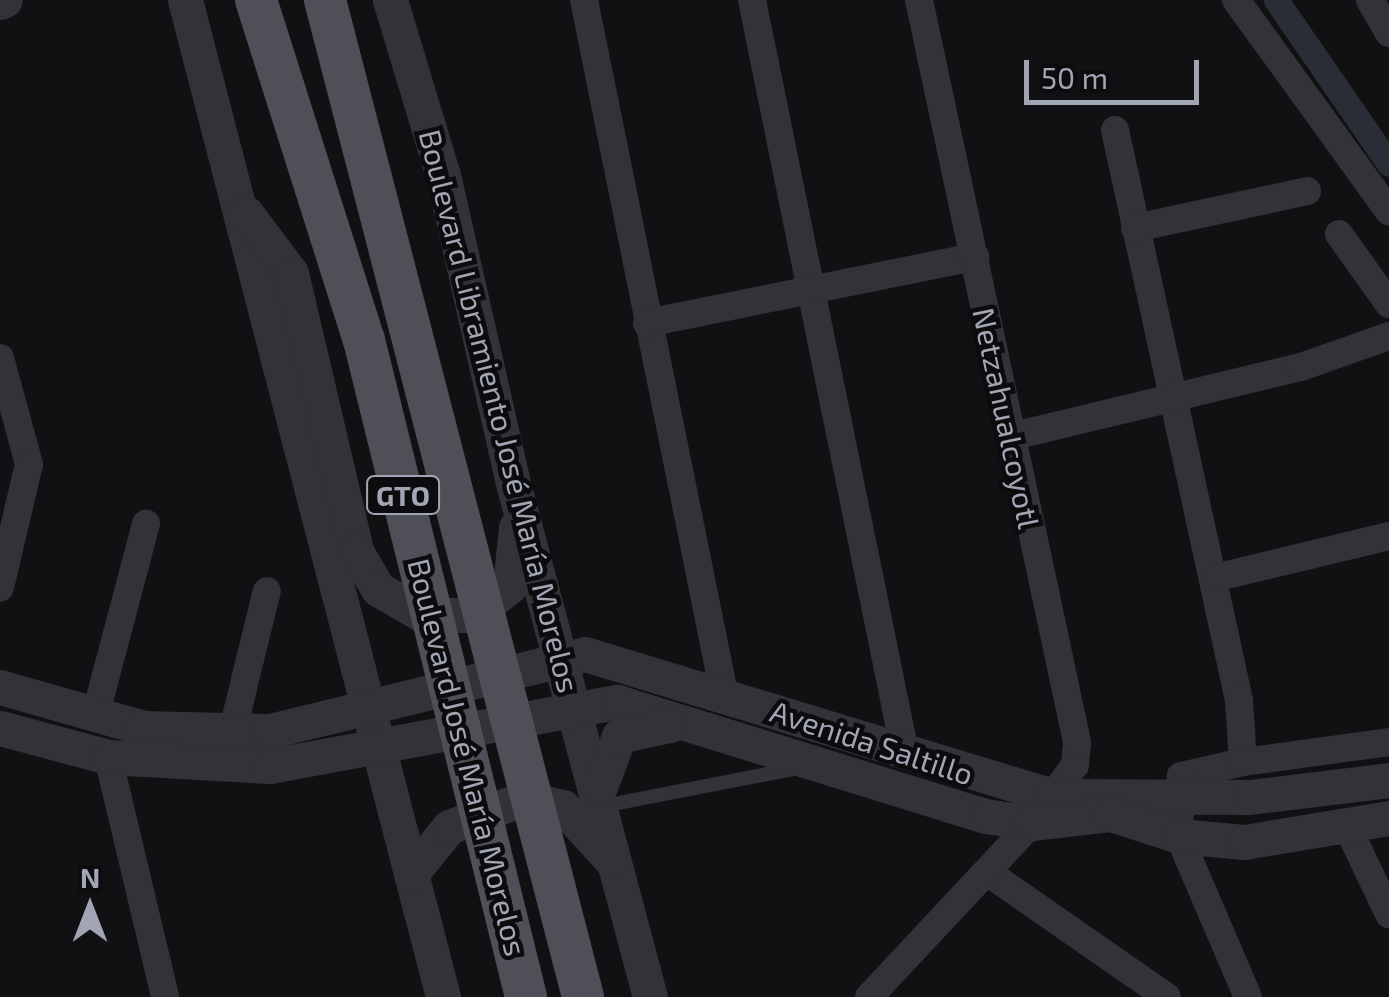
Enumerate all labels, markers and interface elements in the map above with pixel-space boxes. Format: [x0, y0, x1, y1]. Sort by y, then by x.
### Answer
scale bar [1029, 40, 1204, 102]
text: 50 m [1041, 59, 1108, 95]
street label: Boulevard Libramiento José María Morelos [412, 126, 588, 696]
street label: Netzahualcoyotl [966, 304, 1048, 532]
road number: GTO [366, 472, 440, 518]
street label: Boulevard José María Morelos [401, 554, 535, 960]
street label: Avenida Saltillo [766, 692, 978, 792]
north arrow [40, 857, 140, 957]
text: N [80, 860, 100, 894]

